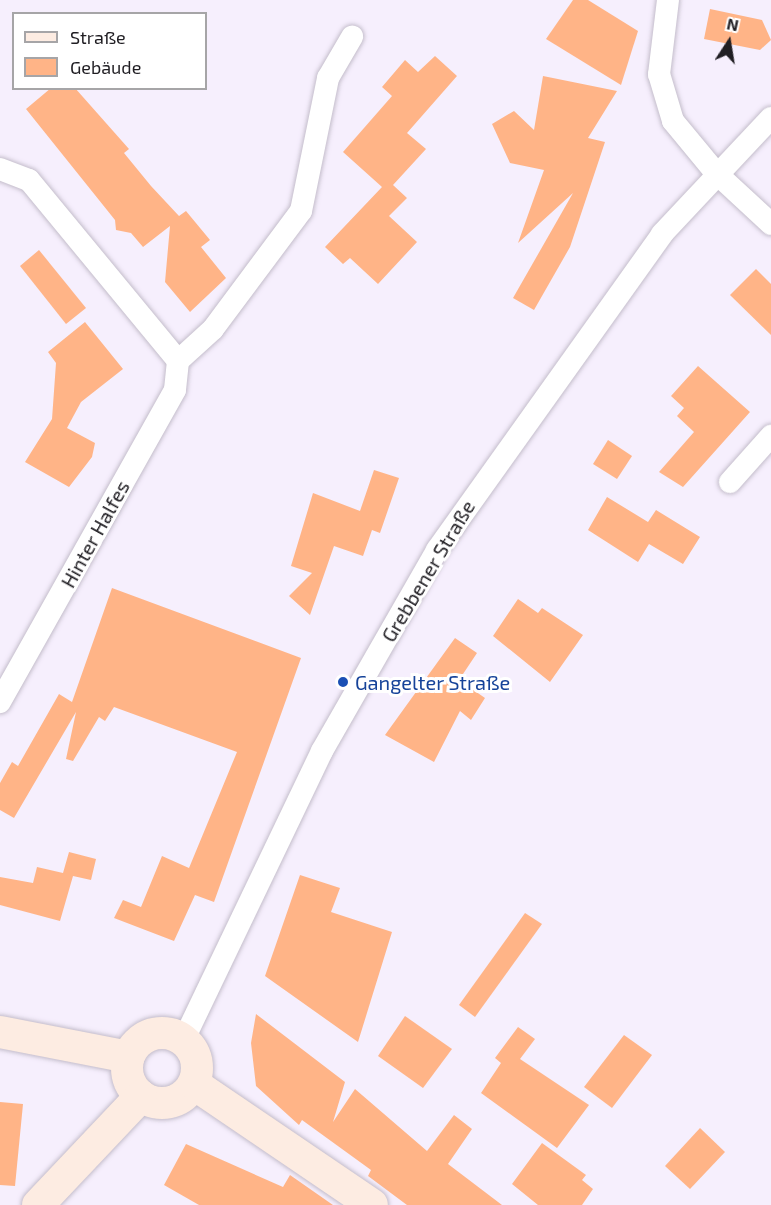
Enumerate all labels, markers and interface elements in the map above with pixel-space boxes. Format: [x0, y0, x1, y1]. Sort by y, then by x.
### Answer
legend [12, 12, 207, 90]
north arrow [699, 12, 759, 72]
text: N [725, 13, 740, 34]
text: Straße [70, 26, 126, 48]
text: Gebäude [70, 56, 141, 78]
street label: Hinter Halfes [56, 476, 134, 592]
street label: Grebbener Straße [376, 496, 480, 646]
place label: Gangelter Straße [355, 670, 511, 694]
marker: Gangelter Straße [336, 675, 350, 689]

